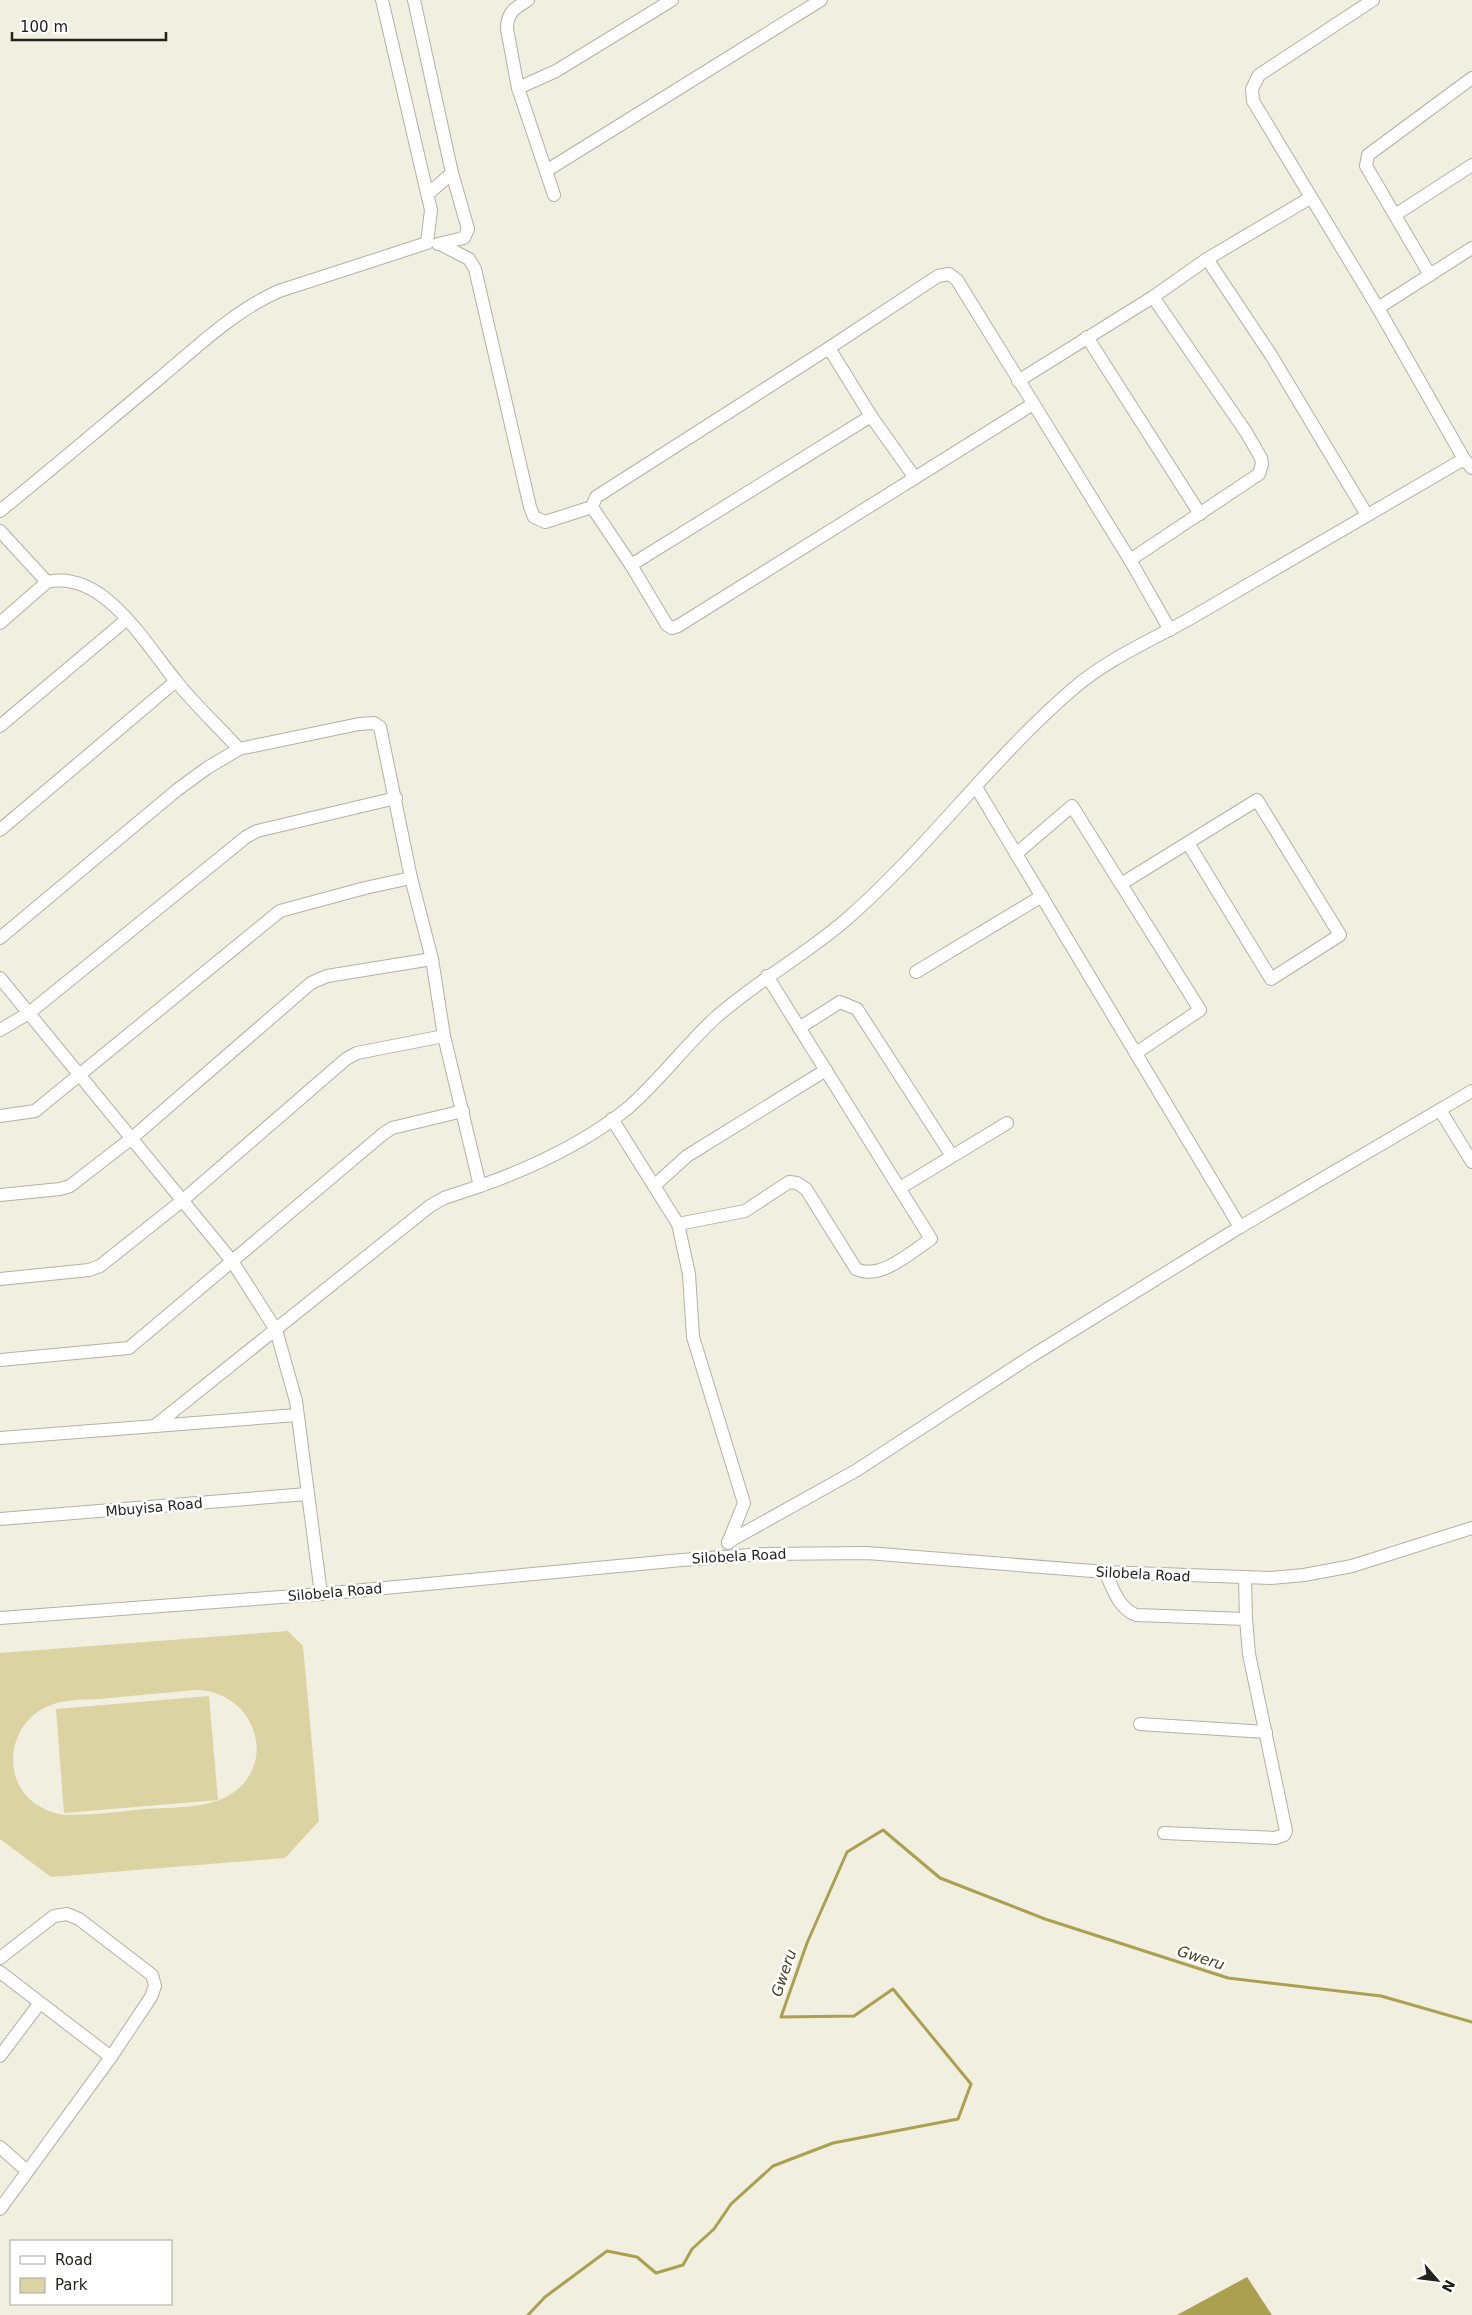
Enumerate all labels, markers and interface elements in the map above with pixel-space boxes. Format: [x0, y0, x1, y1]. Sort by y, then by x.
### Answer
scale bar [12, 10, 166, 42]
text: 100 m [20, 18, 68, 36]
street label: Mbuyisa Road [105, 1495, 203, 1519]
street label: Silobela Road [691, 1546, 787, 1566]
street label: Silobela Road [1095, 1564, 1191, 1584]
street label: Silobela Road [287, 1580, 383, 1604]
water label: Gweru [1175, 1942, 1227, 1974]
water label: Gweru [768, 1947, 800, 1999]
legend [10, 2240, 172, 2305]
text: Road [55, 2251, 93, 2269]
north arrow [1412, 2255, 1462, 2305]
text: Park [55, 2276, 88, 2294]
text: N [1439, 2277, 1458, 2295]

